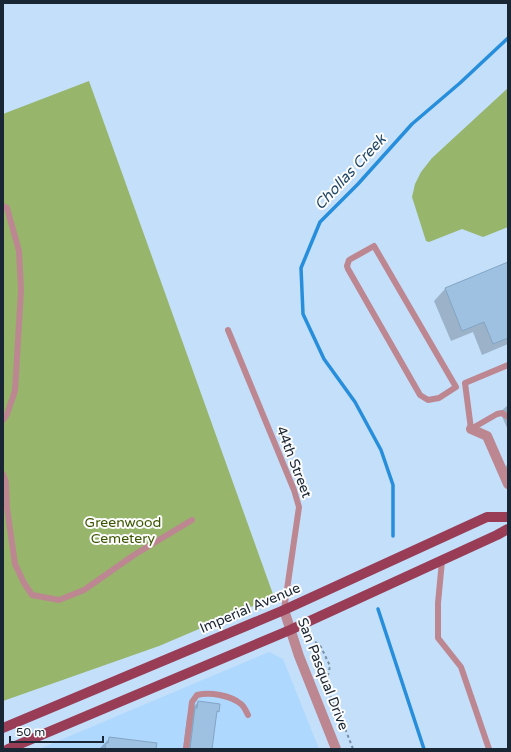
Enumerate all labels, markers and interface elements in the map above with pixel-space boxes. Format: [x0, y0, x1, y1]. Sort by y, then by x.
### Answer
water label: Chollas Creek [310, 129, 391, 213]
street label: 44th Street [273, 424, 316, 501]
park label: Greenwood Cemetery [85, 514, 161, 547]
street label: Imperial Avenue [197, 579, 303, 637]
street label: San Pasqual Drive [294, 615, 352, 733]
scale bar [10, 718, 103, 744]
text: 50 m [16, 725, 45, 739]

